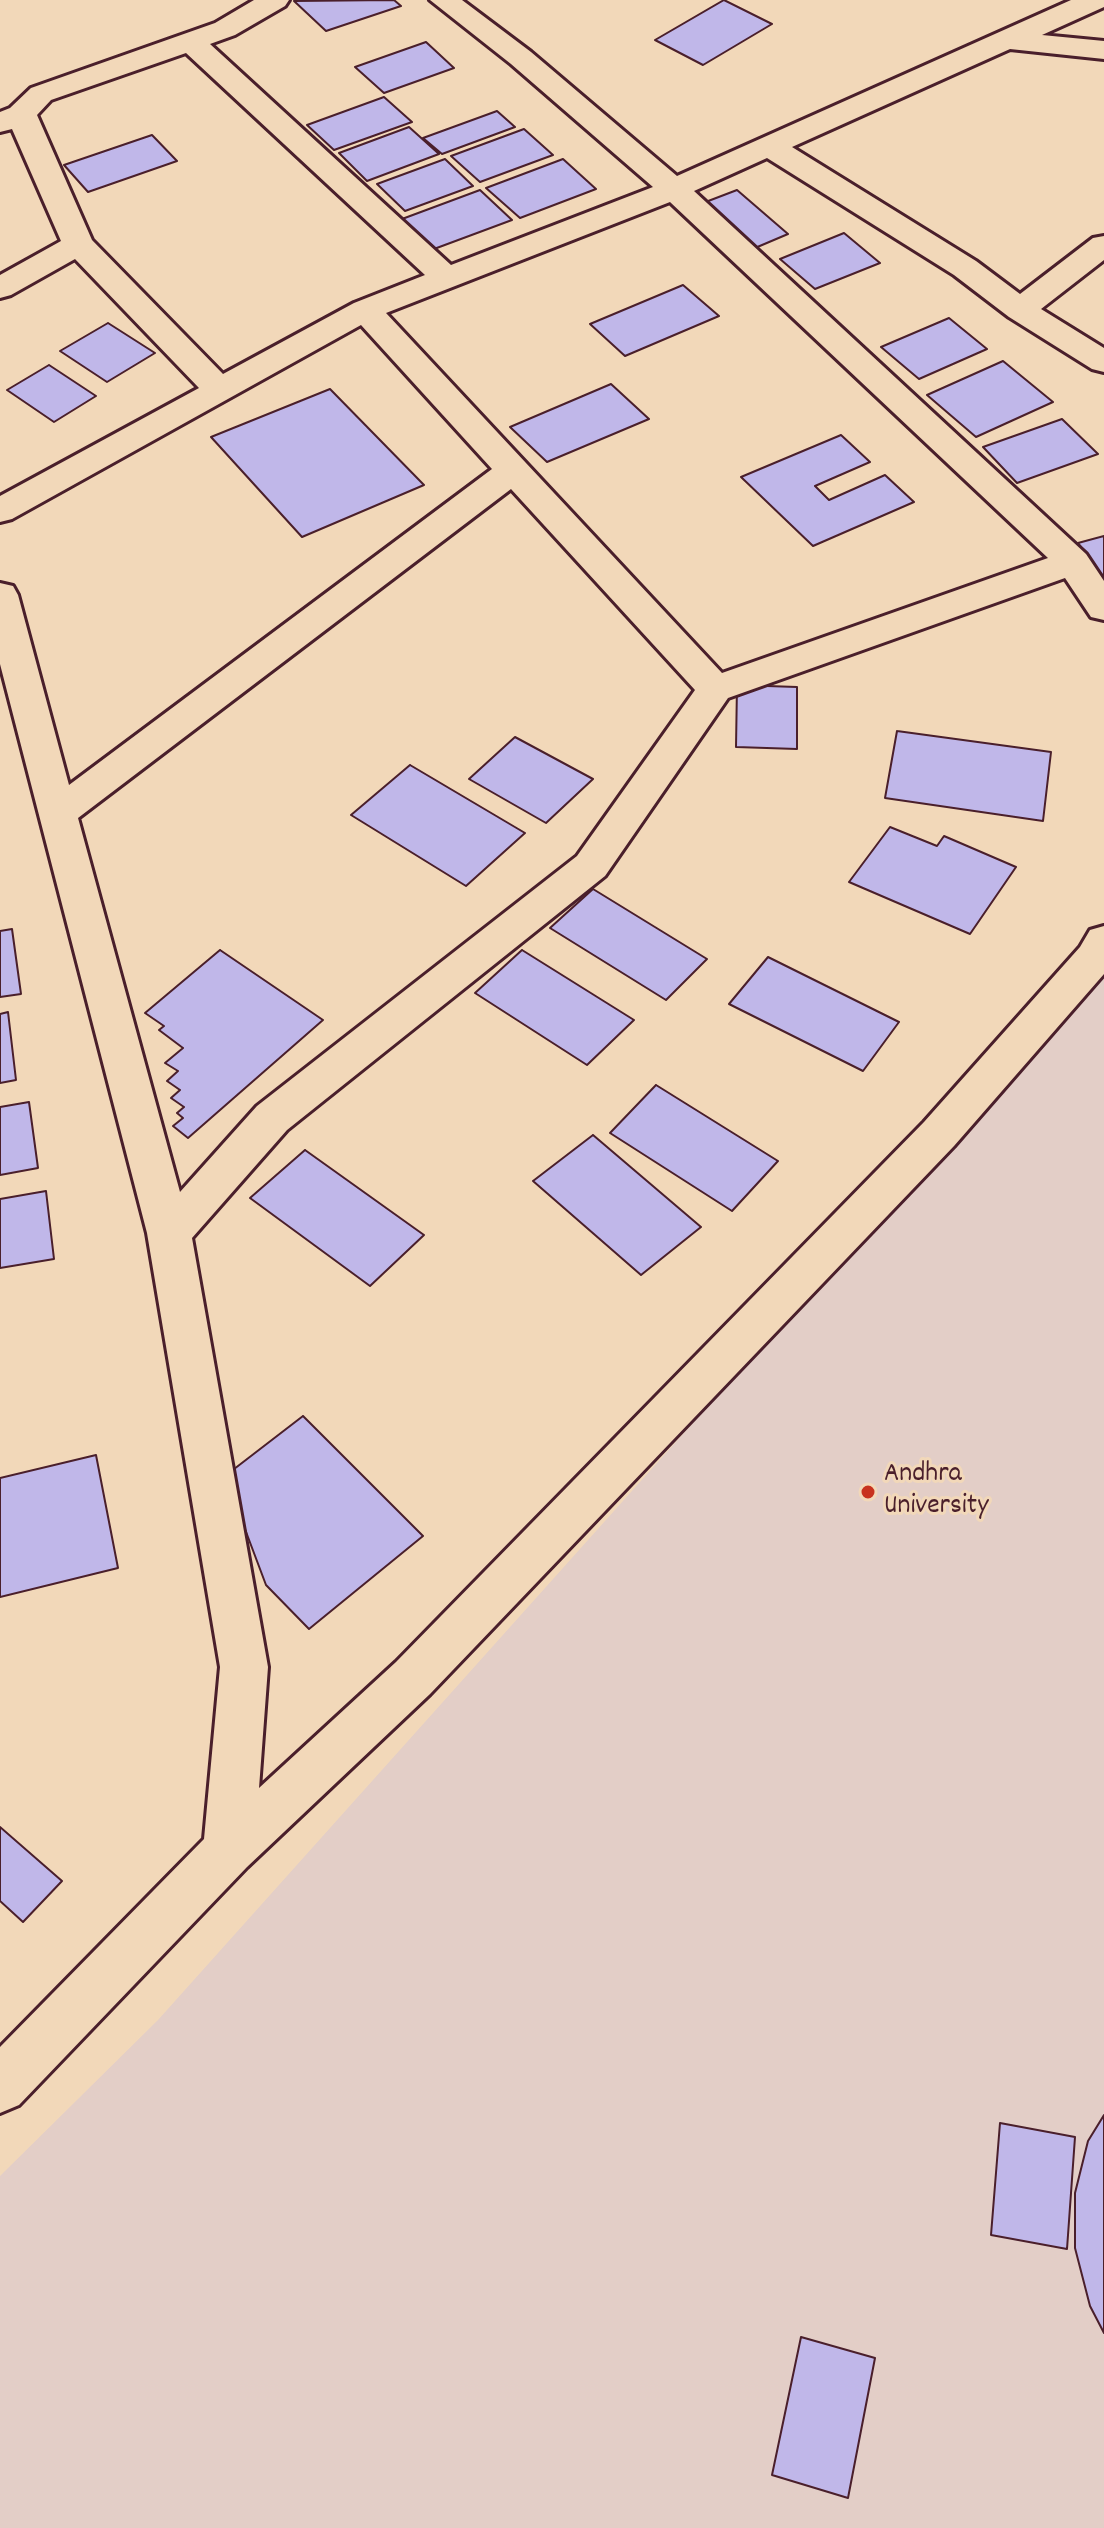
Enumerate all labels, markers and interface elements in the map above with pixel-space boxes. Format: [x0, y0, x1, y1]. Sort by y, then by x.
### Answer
place label: Andhra University [884, 1459, 989, 1525]
marker: Andhra University [859, 1483, 877, 1501]

